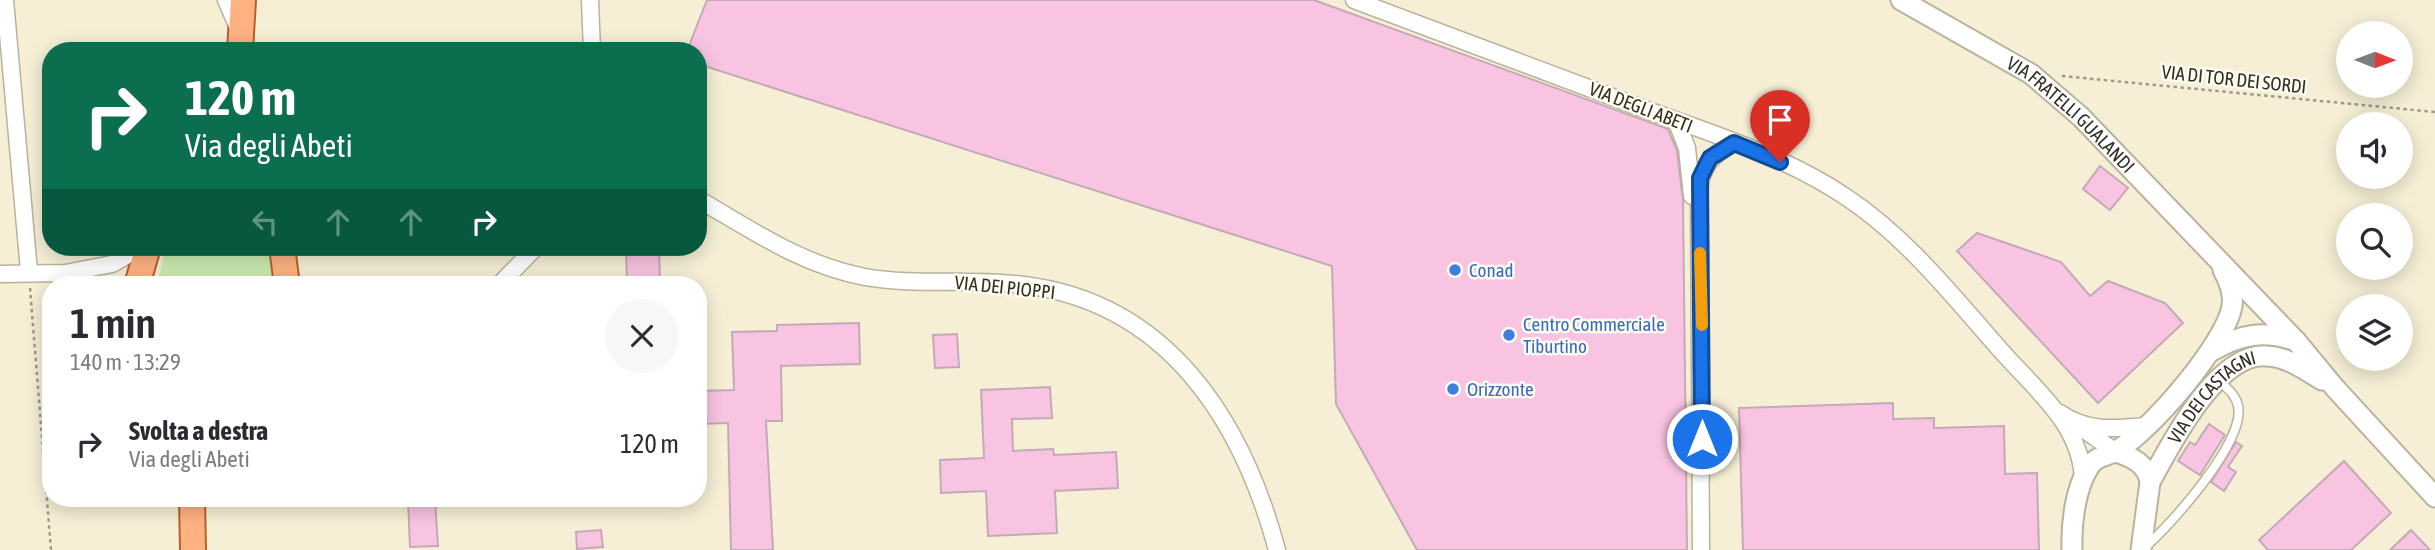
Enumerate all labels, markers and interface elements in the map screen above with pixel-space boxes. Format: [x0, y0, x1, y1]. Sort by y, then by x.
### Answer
north arrow [2336, 21, 2413, 98]
map controls [2336, 21, 2413, 371]
street label: VIA FRATELLI GUALANDI [2003, 52, 2139, 177]
street label: VIA DI TOR DEI SORDI [2160, 60, 2308, 98]
text: 120 m [185, 69, 296, 125]
icon: right [70, 70, 161, 161]
street label: VIA DEGLI ABETI [1586, 77, 1696, 137]
pin [1750, 90, 1810, 162]
icon: arrive [1761, 101, 1799, 139]
button: sound [2336, 112, 2413, 189]
text: Via degli Abeti [185, 127, 353, 164]
icon: left [246, 203, 284, 241]
icon: ahead [319, 203, 357, 241]
icon: ahead [392, 203, 430, 241]
icon: right [465, 203, 503, 241]
button: search [2336, 203, 2413, 280]
place label: Conad [1469, 259, 1514, 281]
marker: Conad [1447, 262, 1463, 278]
street label: VIA DEI PIOPPI [954, 271, 1056, 303]
button: layers [2336, 294, 2413, 371]
text: 1 min [70, 299, 156, 347]
button: close [605, 299, 679, 373]
place label: Centro Commerciale Tiburtino [1523, 313, 1665, 357]
marker: Centro Commerciale Tiburtino [1501, 327, 1517, 343]
street label: VIA DEI CASTAGNI [2163, 346, 2258, 447]
text: 140 m · 13:29 [70, 349, 181, 375]
place label: Orizzonte [1467, 378, 1534, 400]
marker: Orizzonte [1445, 381, 1461, 397]
position arrow [1665, 402, 1739, 476]
text: Svolta a destra [129, 416, 268, 446]
icon: right [70, 425, 108, 463]
text: 120 m [620, 429, 679, 459]
text: Via degli Abeti [129, 446, 250, 472]

